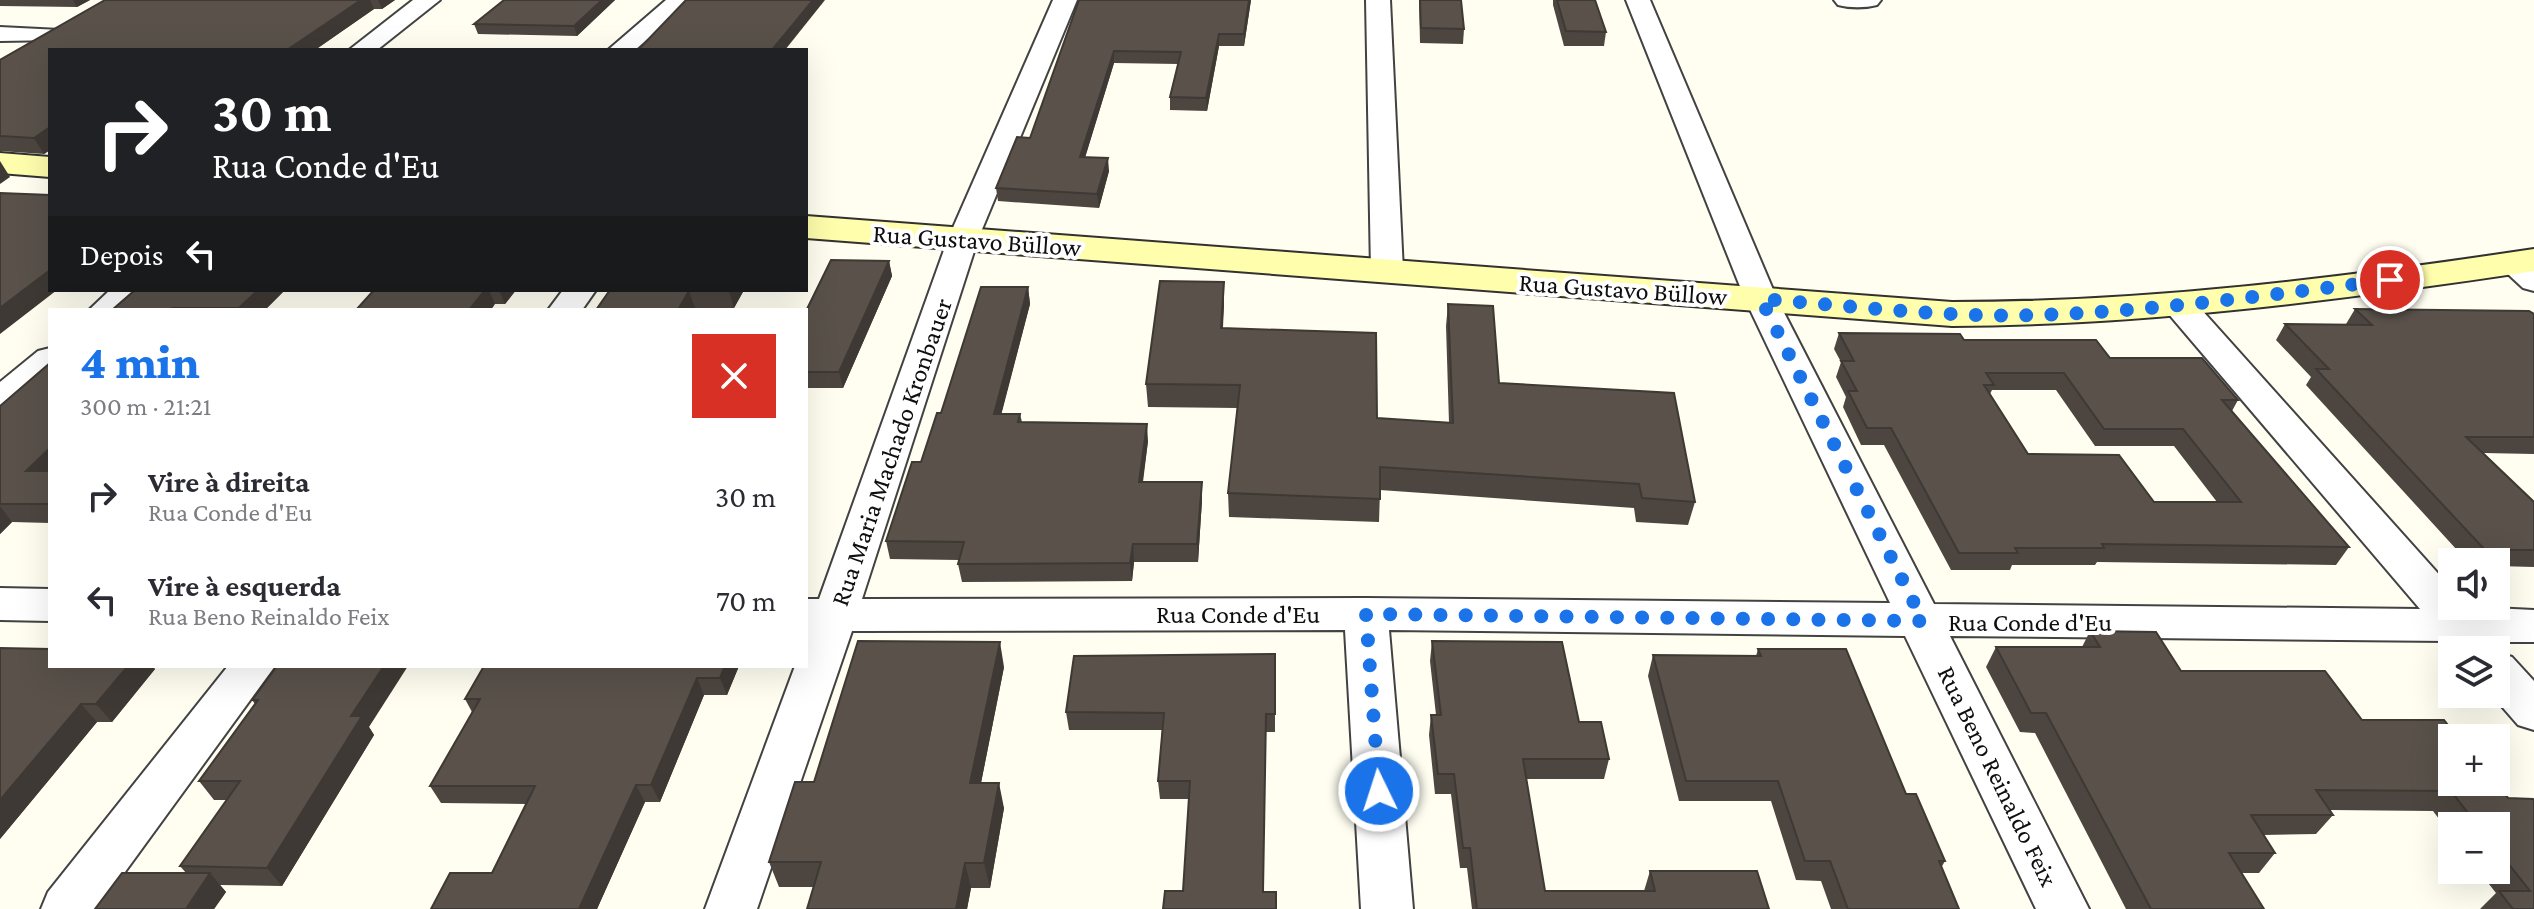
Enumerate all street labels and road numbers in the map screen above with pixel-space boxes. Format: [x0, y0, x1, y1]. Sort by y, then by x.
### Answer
street label: Rua Gustavo Büllow [872, 219, 1083, 262]
street label: Rua Gustavo Büllow [1518, 268, 1729, 311]
street label: Rua Maria Machado Kronbauer [825, 295, 958, 610]
street label: Rua Conde d'Eu [1156, 600, 1320, 629]
street label: Rua Conde d'Eu [1948, 608, 2112, 637]
street label: Rua Beno Reinaldo Feix [1932, 661, 2064, 891]

